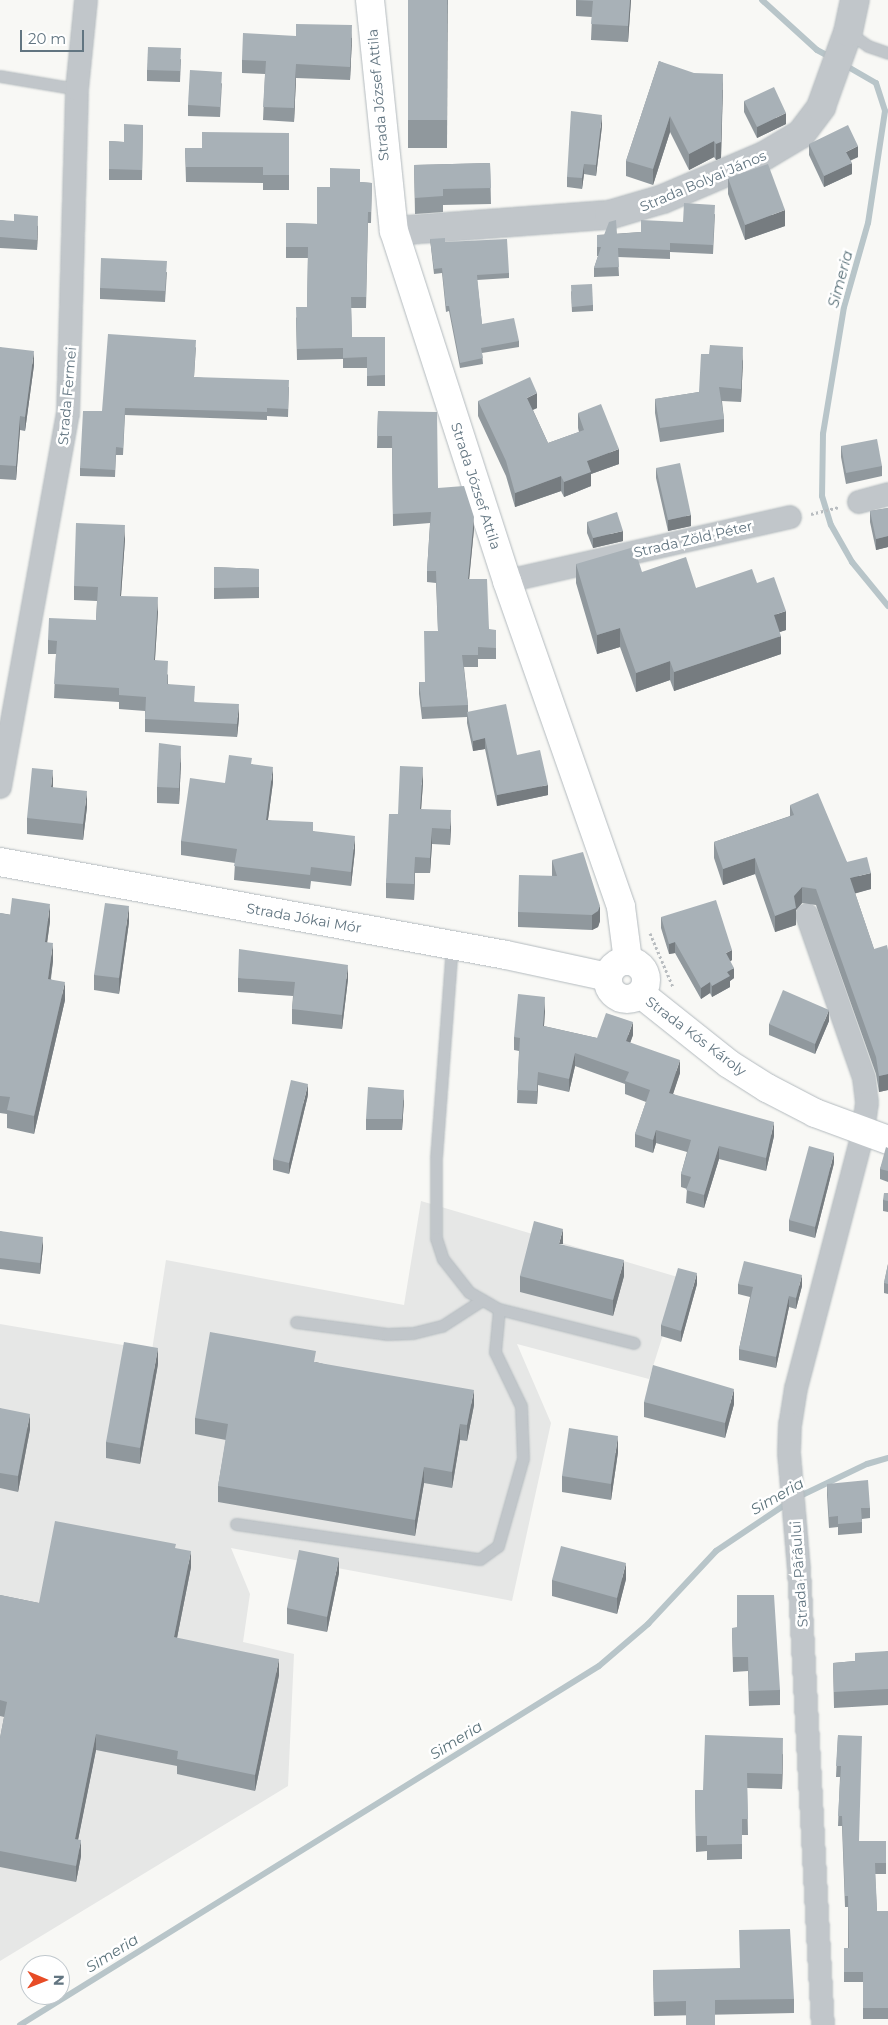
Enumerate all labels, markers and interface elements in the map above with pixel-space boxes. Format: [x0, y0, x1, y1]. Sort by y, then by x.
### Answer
scale bar [22, 20, 86, 52]
street label: Strada József Attila [364, 28, 392, 162]
text: 20 m [28, 29, 66, 48]
street label: Strada Bolyai János [637, 147, 769, 215]
water label: Simeria [824, 248, 856, 310]
street label: Strada Fermei [54, 346, 80, 446]
street label: Strada József Attila [448, 420, 504, 552]
street label: Strada Zöld Péter [632, 517, 754, 561]
street label: Strada Jókai Mór [245, 900, 363, 936]
street label: Strada Kós Károly [642, 993, 750, 1079]
water label: Simeria [747, 1474, 807, 1518]
street label: Strada Pârâului [787, 1520, 811, 1628]
water label: Simeria [426, 1717, 486, 1763]
water label: Simeria [82, 1930, 142, 1976]
north arrow [20, 1955, 70, 2005]
text: N [50, 1974, 68, 1986]

